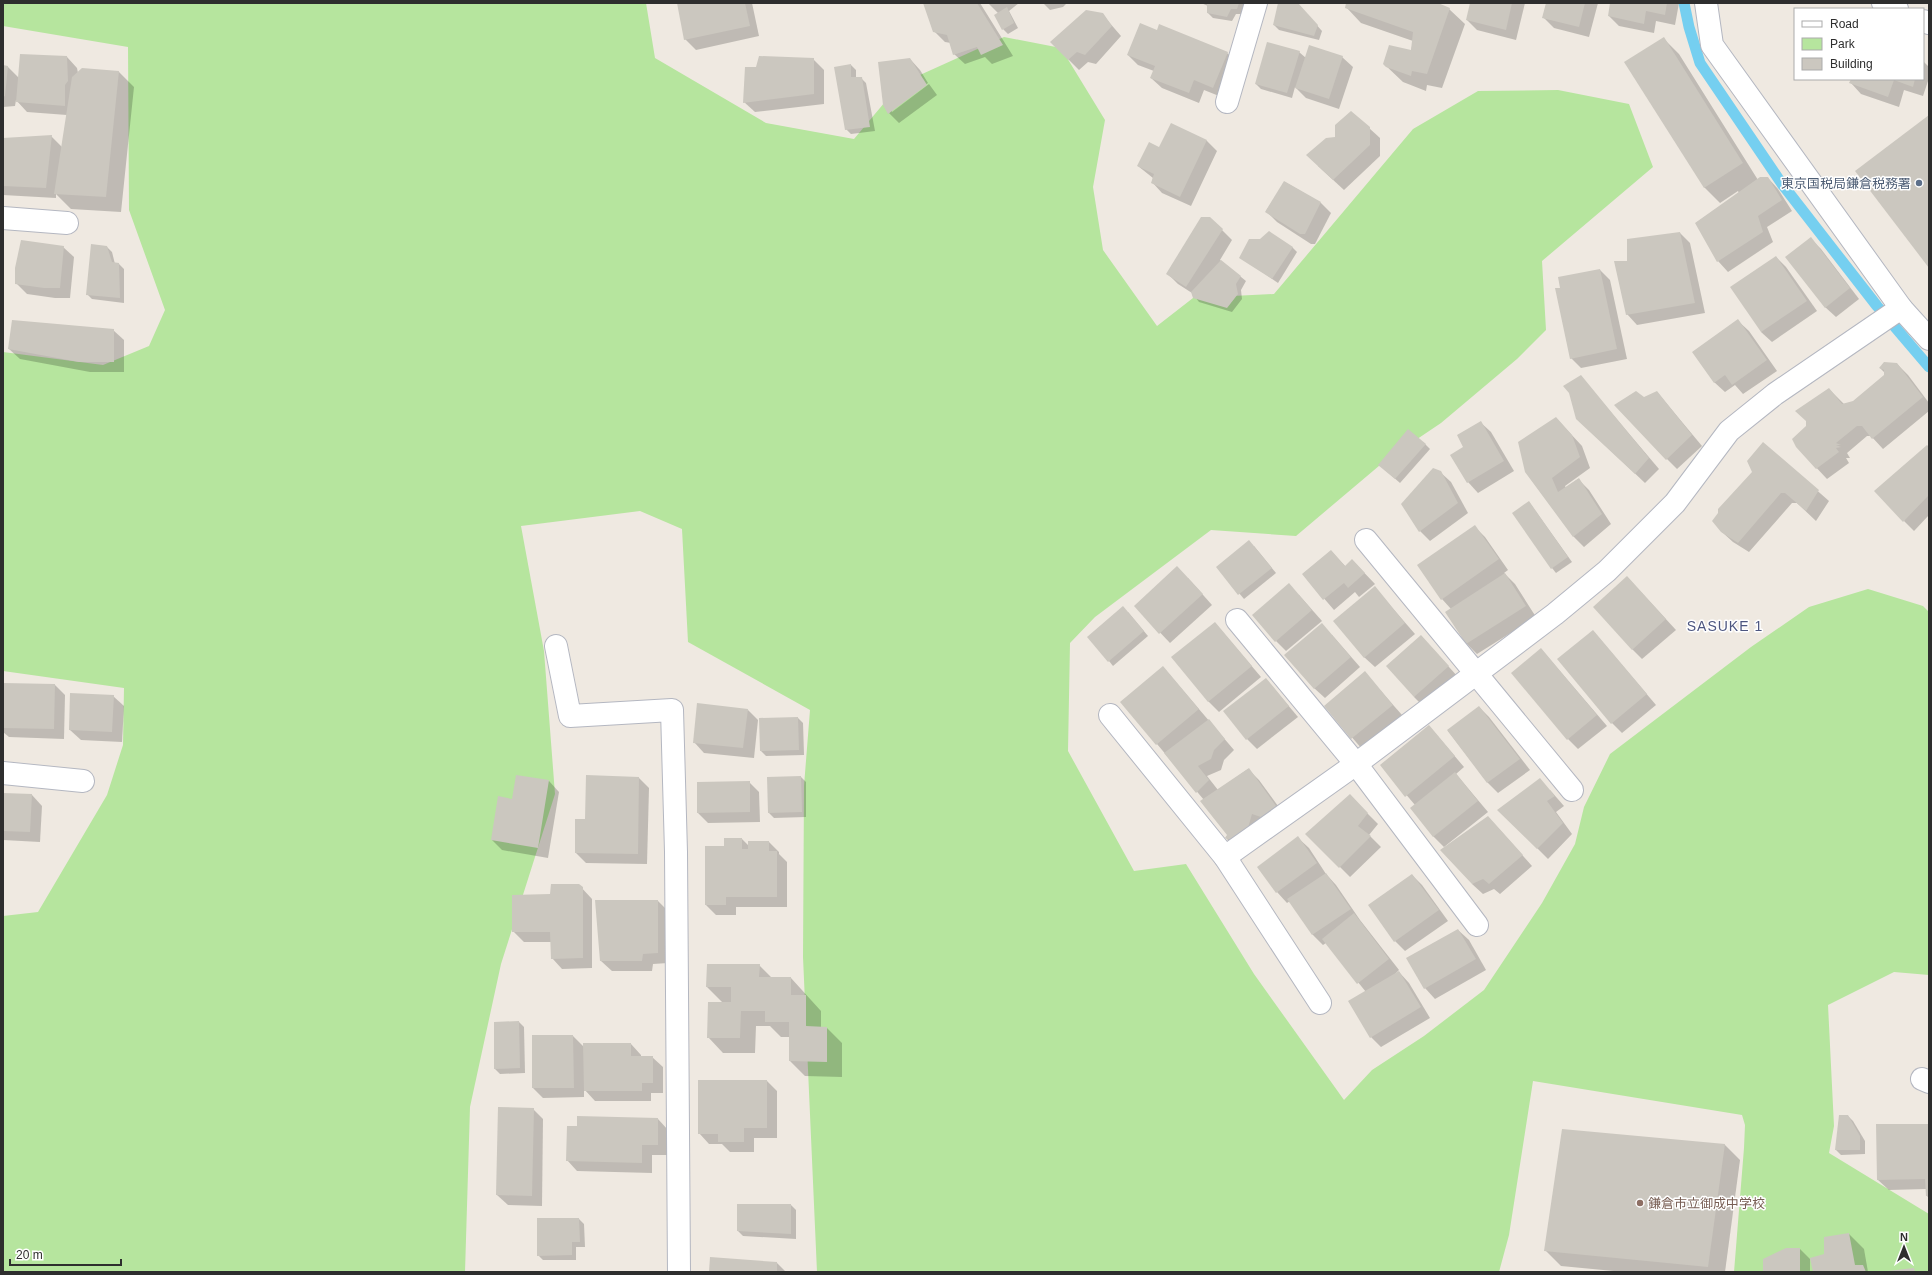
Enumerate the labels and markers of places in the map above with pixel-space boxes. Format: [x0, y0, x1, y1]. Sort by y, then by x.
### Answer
place label: 東京国税局鎌倉税務署 [1781, 176, 1911, 191]
marker: 東京国税局鎌倉税務署 [1914, 178, 1924, 188]
place label: 鎌倉市立御成中学校 [1648, 1196, 1765, 1211]
marker: 鎌倉市立御成中学校 [1635, 1198, 1645, 1208]

